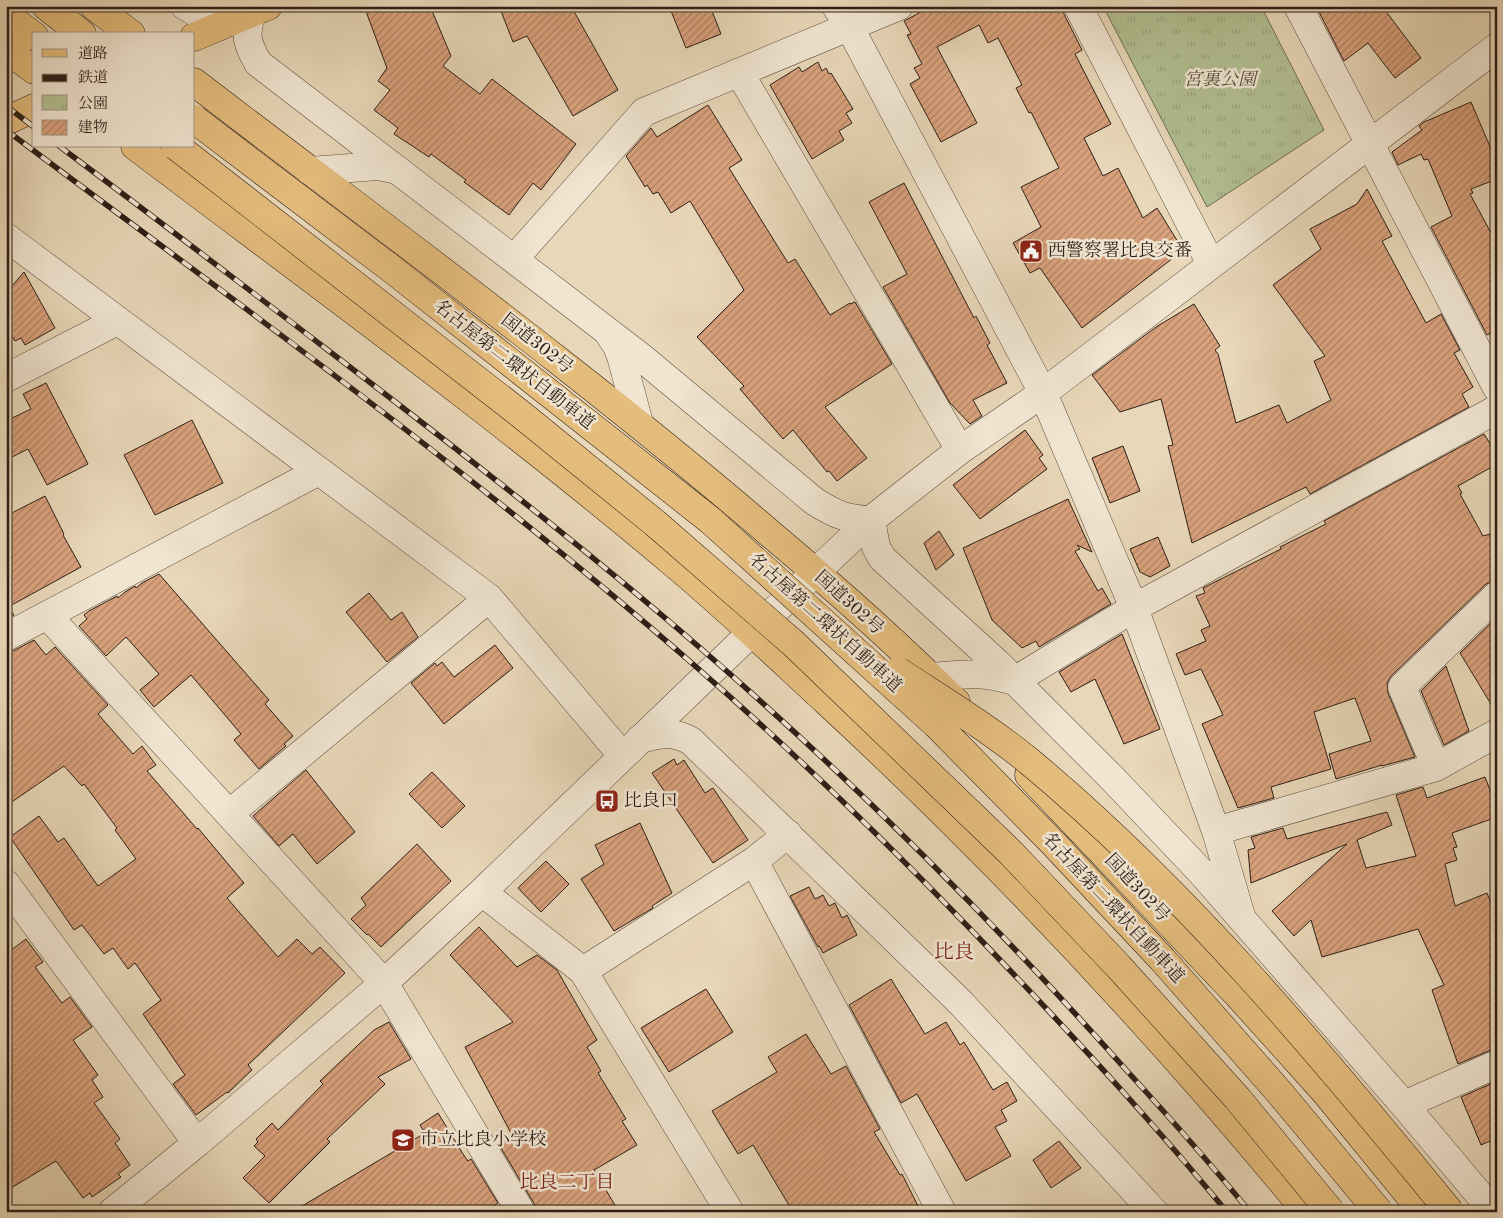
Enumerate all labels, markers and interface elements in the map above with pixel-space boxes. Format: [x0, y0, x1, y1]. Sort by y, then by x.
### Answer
legend [32, 32, 195, 148]
text: 道路 [78, 45, 108, 62]
text: 鉄道 [78, 69, 108, 86]
park label: 宮裏公園 [1184, 69, 1259, 89]
text: 公園 [78, 95, 108, 112]
text: 建物 [78, 119, 108, 136]
public building icon: 西警察署比良交番 [1018, 238, 1044, 264]
place label: 西警察署比良交番 [1048, 240, 1192, 260]
street label: 名古屋第二環状自動車道 [430, 295, 599, 433]
street label: 国道302号 [498, 309, 577, 377]
street label: 名古屋第二環状自動車道 [745, 549, 906, 696]
street label: 国道302号 [811, 566, 888, 638]
bus stop icon: 比良口 [594, 788, 620, 814]
place label: 比良口 [624, 790, 678, 810]
street label: 名古屋第二環状自動車道 [1039, 828, 1189, 987]
street label: 国道302号 [1101, 849, 1174, 925]
district label: 比良 [934, 941, 974, 963]
school or university icon: 市立比良小学校 [390, 1127, 416, 1153]
place label: 市立比良小学校 [420, 1129, 546, 1149]
district label: 比良二丁目 [519, 1172, 615, 1193]

